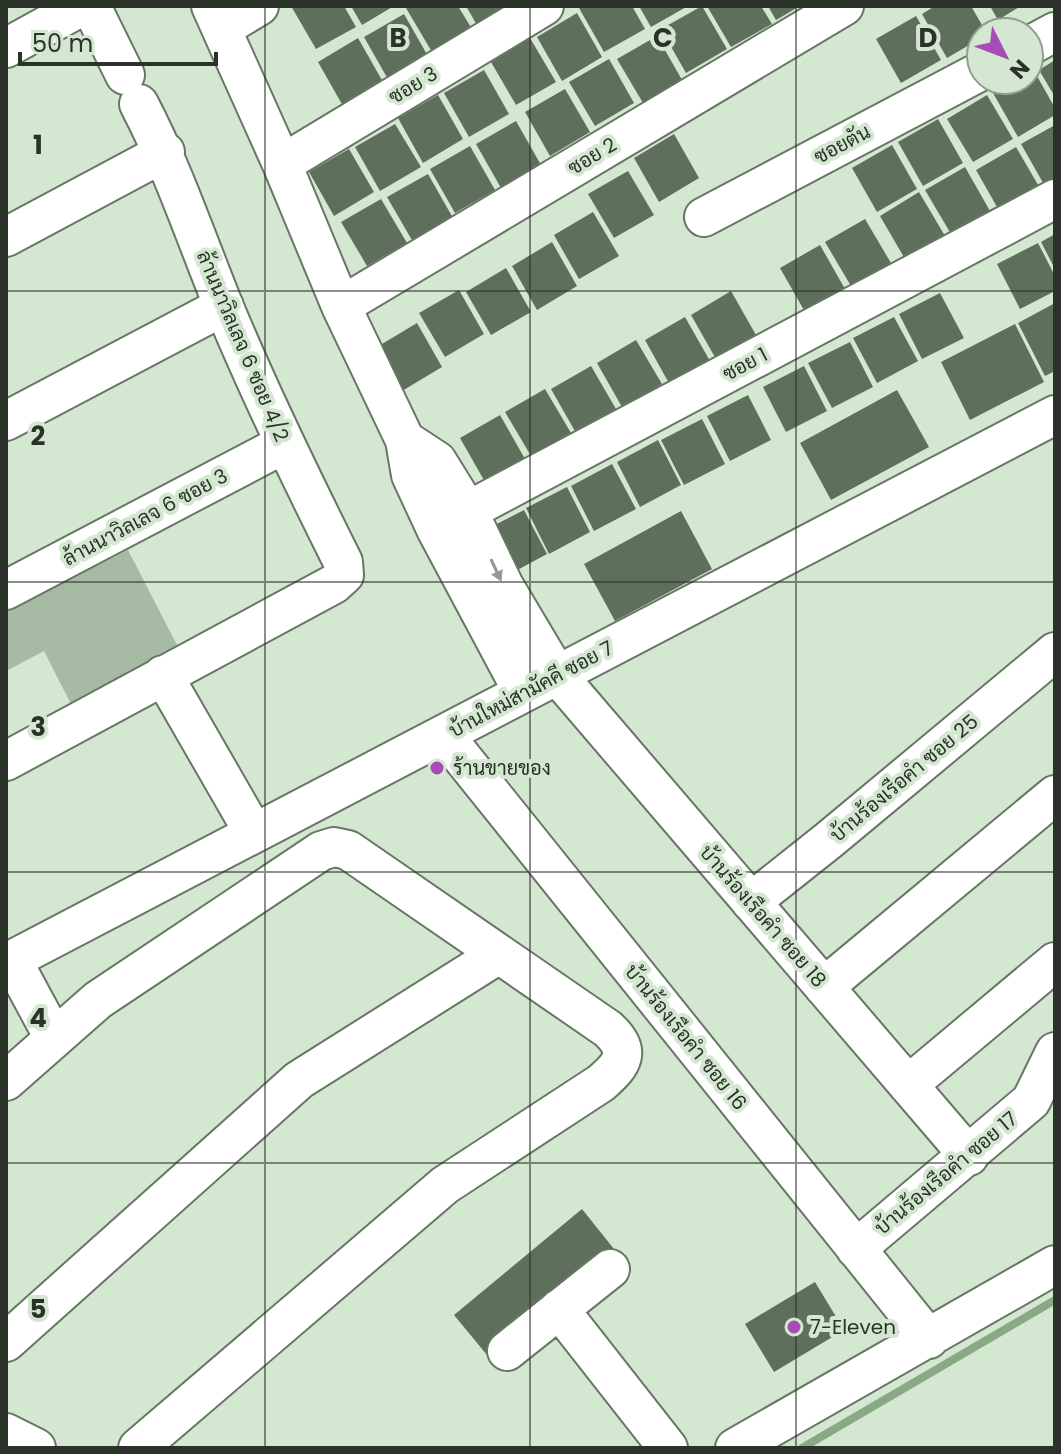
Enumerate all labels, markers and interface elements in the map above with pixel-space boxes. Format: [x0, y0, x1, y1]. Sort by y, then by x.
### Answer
scale bar [20, 16, 216, 66]
north arrow [965, 16, 1045, 96]
text: B [389, 20, 407, 56]
text: C [653, 20, 673, 56]
text: D [919, 20, 938, 56]
text: 50 m [32, 27, 93, 60]
text: N [1002, 53, 1037, 86]
street label: ซอย 3 [383, 59, 443, 111]
street label: ซอยตัน [809, 117, 875, 171]
text: 1 [33, 127, 43, 163]
street label: ซอย 2 [562, 131, 622, 181]
street label: ล้านนาวิลเลจ 6 ซอย 4/2 [190, 246, 296, 446]
street label: ซอย 1 [718, 341, 772, 387]
text: 2 [31, 418, 46, 454]
street label: ล้านนาวิลเลจ 6 ซอย 3 [58, 462, 232, 572]
one-way arrow [489, 558, 503, 581]
street label: บ้านใหม่สามัคคี ซอย 7 [444, 634, 618, 744]
street label: บ้านร้องเรือคำ ซอย 25 [824, 708, 984, 848]
text: 3 [30, 709, 46, 745]
place label: ร้านขายของ [453, 754, 551, 782]
marker: ร้านขายของ [428, 759, 446, 777]
street label: บ้านร้องเรือคำ ซอย 18 [693, 839, 833, 993]
street label: บ้านร้องเรือคำ ซอย 16 [618, 958, 754, 1116]
text: 4 [29, 1000, 47, 1036]
street label: บ้านร้องเรือคำ ซอย 17 [869, 1105, 1024, 1241]
text: 5 [30, 1291, 46, 1327]
place label: 7-Eleven [810, 1313, 896, 1341]
marker: 7-Eleven [785, 1318, 803, 1336]

